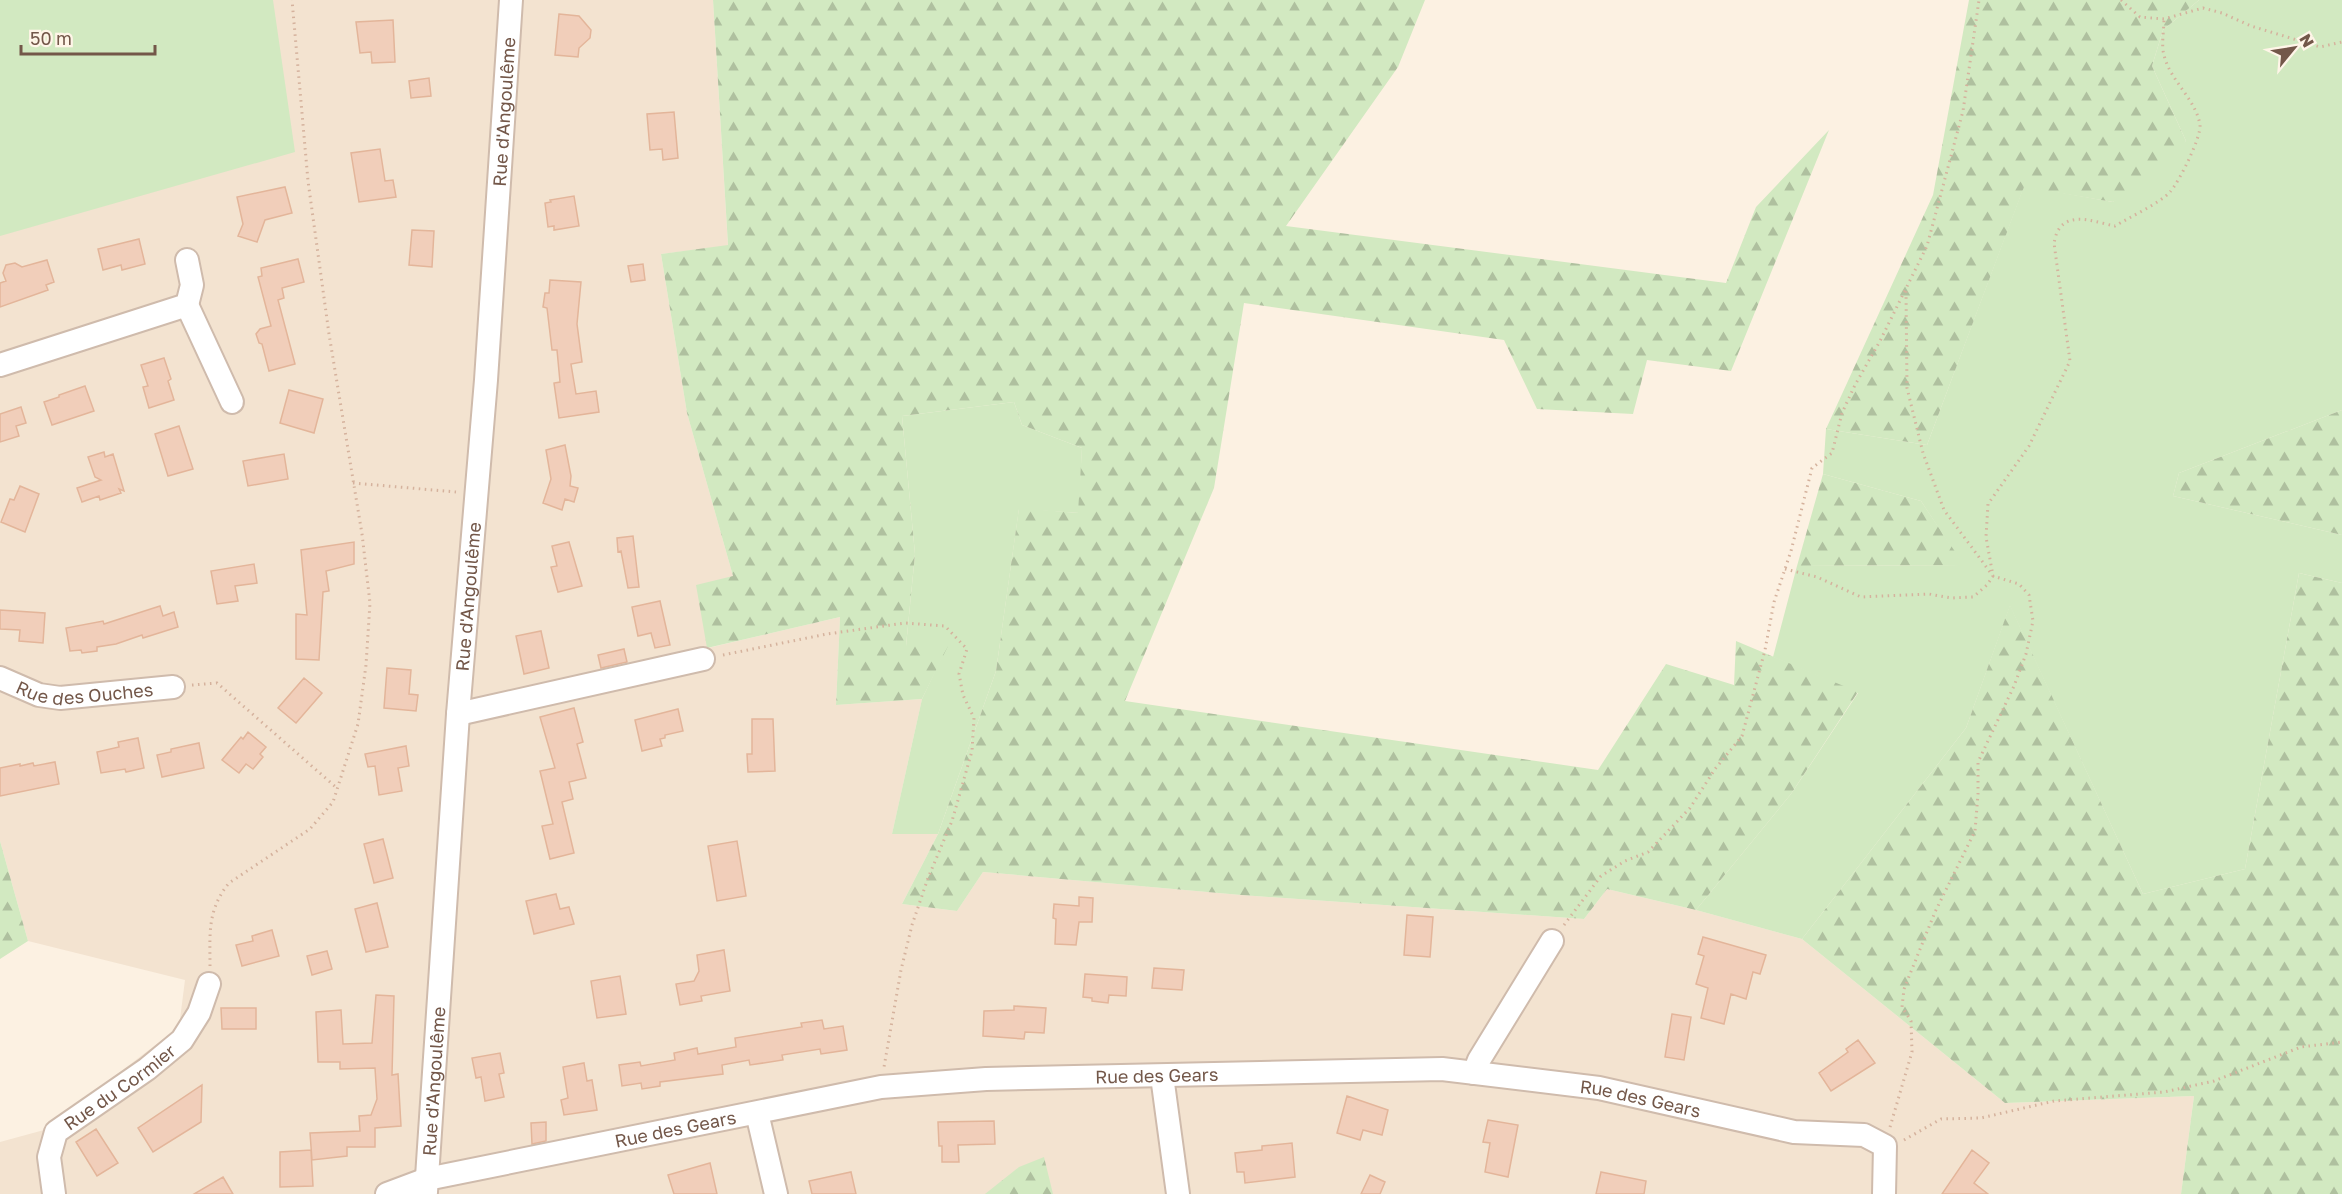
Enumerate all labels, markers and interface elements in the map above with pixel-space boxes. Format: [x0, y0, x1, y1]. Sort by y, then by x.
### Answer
scale bar [21, 18, 154, 56]
north arrow [2264, 18, 2324, 78]
text: 50 m [30, 27, 72, 49]
text: N [2295, 30, 2319, 51]
street label: Rue d'Angoulême [488, 36, 520, 187]
street label: Rue d'Angoulême [451, 521, 485, 672]
street label: Rue des Ouches [13, 675, 154, 709]
street label: Rue d'Angoulême [417, 1006, 449, 1157]
street label: Rue du Cormier [59, 1039, 180, 1135]
street label: Rue des Gears [1095, 1063, 1219, 1088]
street label: Rue des Gears [1579, 1075, 1703, 1122]
street label: Rue des Gears [613, 1106, 738, 1152]

